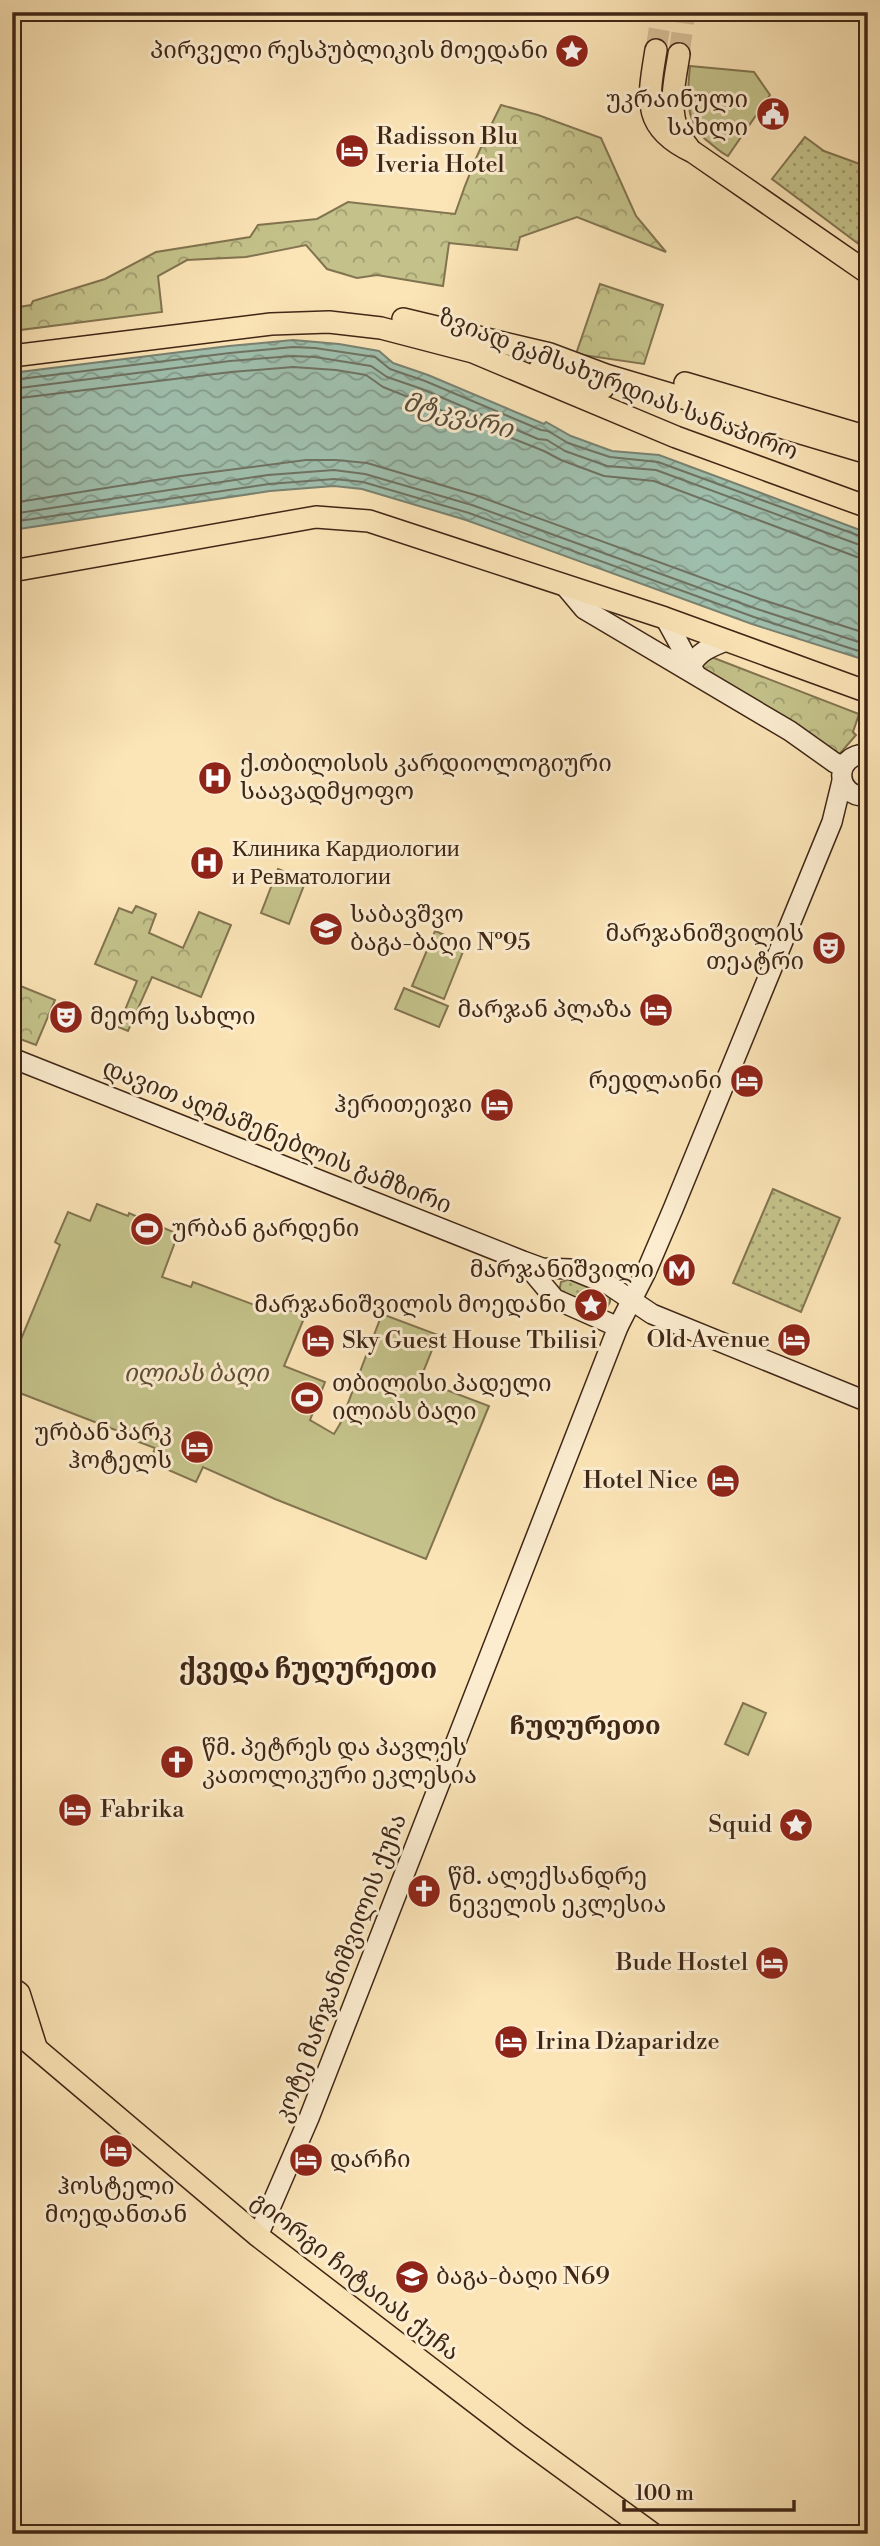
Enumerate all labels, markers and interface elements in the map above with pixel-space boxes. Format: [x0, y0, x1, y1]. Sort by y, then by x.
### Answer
place icon: პირველი რესპუბლიკის მოედანი [553, 32, 591, 70]
place label: პირველი რესპუბლიკის მოედანი [150, 36, 548, 66]
place label: უკრაინული სახლი [606, 85, 748, 143]
public building icon: უკრაინული სახლი [754, 95, 792, 133]
place label: Radisson Blu Iveria Hotel [376, 122, 519, 180]
hotel icon: Radisson Blu Iveria Hotel [333, 132, 371, 170]
street label: ზვიად გამსახურდიას სანაპირო [434, 303, 802, 467]
water label: მტკვარი [399, 386, 518, 446]
place label: ქ.თბილისის კარდიოლოგიური საავადმყოფო [240, 749, 612, 807]
hospital icon: ქ.თბილისის კარდიოლოგიური საავადმყოფო [196, 759, 234, 797]
place label: Клиника Кардиологии и Ревматологии [232, 834, 460, 892]
hospital icon: Клиника Кардиологии и Ревматологии [188, 844, 226, 882]
place label: საბავშვო ბაგა-ბაღი №95 [350, 900, 531, 958]
school or university icon: საბავშვო ბაგა-ბაღი №95 [307, 910, 345, 948]
place label: მარჯანიშვილის თეატრი [605, 919, 804, 977]
theatre icon: მარჯანიშვილის თეატრი [810, 929, 848, 967]
hotel icon: მარჯან პლაზა [637, 991, 675, 1029]
place label: მარჯან პლაზა [457, 995, 632, 1025]
theatre icon: მეორე სახლი [47, 998, 85, 1036]
place label: მეორე სახლი [90, 1002, 256, 1032]
street label: დავით აღმაშენებლის გამზირი [98, 1053, 456, 1221]
hotel icon: რედლაინი [728, 1062, 766, 1100]
place label: რედლაინი [589, 1066, 722, 1096]
hotel icon: ჰერითეიჯი [478, 1086, 516, 1124]
place label: ჰერითეიჯი [334, 1090, 472, 1120]
sports icon: ურბან გარდენი [128, 1210, 166, 1248]
place label: ურბან გარდენი [172, 1214, 359, 1244]
metro station icon: მარჯანიშვილი [660, 1251, 698, 1289]
place label: მარჯანიშვილი [470, 1255, 654, 1285]
place icon: მარჯანიშვილის მოედანი [572, 1286, 610, 1324]
place label: მარჯანიშვილის მოედანი [254, 1290, 566, 1320]
hotel icon: Old Avenue [775, 1321, 813, 1359]
hotel icon: Sky Guest House Tbilisi [299, 1322, 337, 1360]
place label: Old Avenue [646, 1325, 770, 1355]
place label: Sky Guest House Tbilisi [342, 1326, 598, 1356]
park label: ილიას ბაღი [124, 1359, 270, 1389]
place label: თბილისი პადელი ილიას ბაღი [332, 1369, 552, 1427]
sports icon: თბილისი პადელი ილიას ბაღი [288, 1379, 326, 1417]
place label: ურბან პარკ ჰოტელს [34, 1418, 172, 1476]
hotel icon: ურბან პარკ ჰოტელს [178, 1428, 216, 1466]
hotel icon: Hotel Nice [704, 1462, 742, 1500]
place label: Hotel Nice [583, 1466, 698, 1496]
district label: ქვედა ჩუღურეთი [179, 1652, 437, 1687]
district label: ჩუღურეთი [509, 1710, 661, 1742]
place label: წმ. პეტრეს და პავლეს კათოლიკური ეკლესია [202, 1733, 477, 1791]
church icon: წმ. პეტრეს და პავლეს კათოლიკური ეკლესია [158, 1743, 196, 1781]
hotel icon: Fabrika [56, 1791, 94, 1829]
place label: Fabrika [100, 1795, 185, 1825]
place icon: Squid [777, 1806, 815, 1844]
street label: კოტე მარჯანიშვილის ქუჩა [268, 1809, 414, 2127]
place label: Squid [708, 1810, 772, 1840]
place label: წმ. ალექსანდრე ნეველის ეკლესია [448, 1862, 666, 1920]
church icon: წმ. ალექსანდრე ნეველის ეკლესია [405, 1872, 443, 1910]
hotel icon: Bude Hostel [753, 1944, 791, 1982]
place label: Bude Hostel [615, 1948, 748, 1978]
hotel icon: Irina Dżaparidze [492, 2023, 530, 2061]
place label: Irina Dżaparidze [536, 2027, 720, 2057]
hotel icon: ჰოსტელი მოედანთან [97, 2132, 135, 2170]
hotel icon: დარჩი [287, 2141, 325, 2179]
place label: დარჩი [330, 2145, 411, 2175]
place label: ჰოსტელი მოედანთან [45, 2172, 187, 2230]
street label: გიორგი ჩიტაიას ქუჩა [245, 2186, 465, 2368]
school or university icon: ბაგა-ბაღი N69 [393, 2258, 431, 2296]
place label: ბაგა-ბაღი N69 [436, 2262, 610, 2292]
scale bar [624, 2469, 794, 2513]
text: 100 m [635, 2481, 694, 2507]

